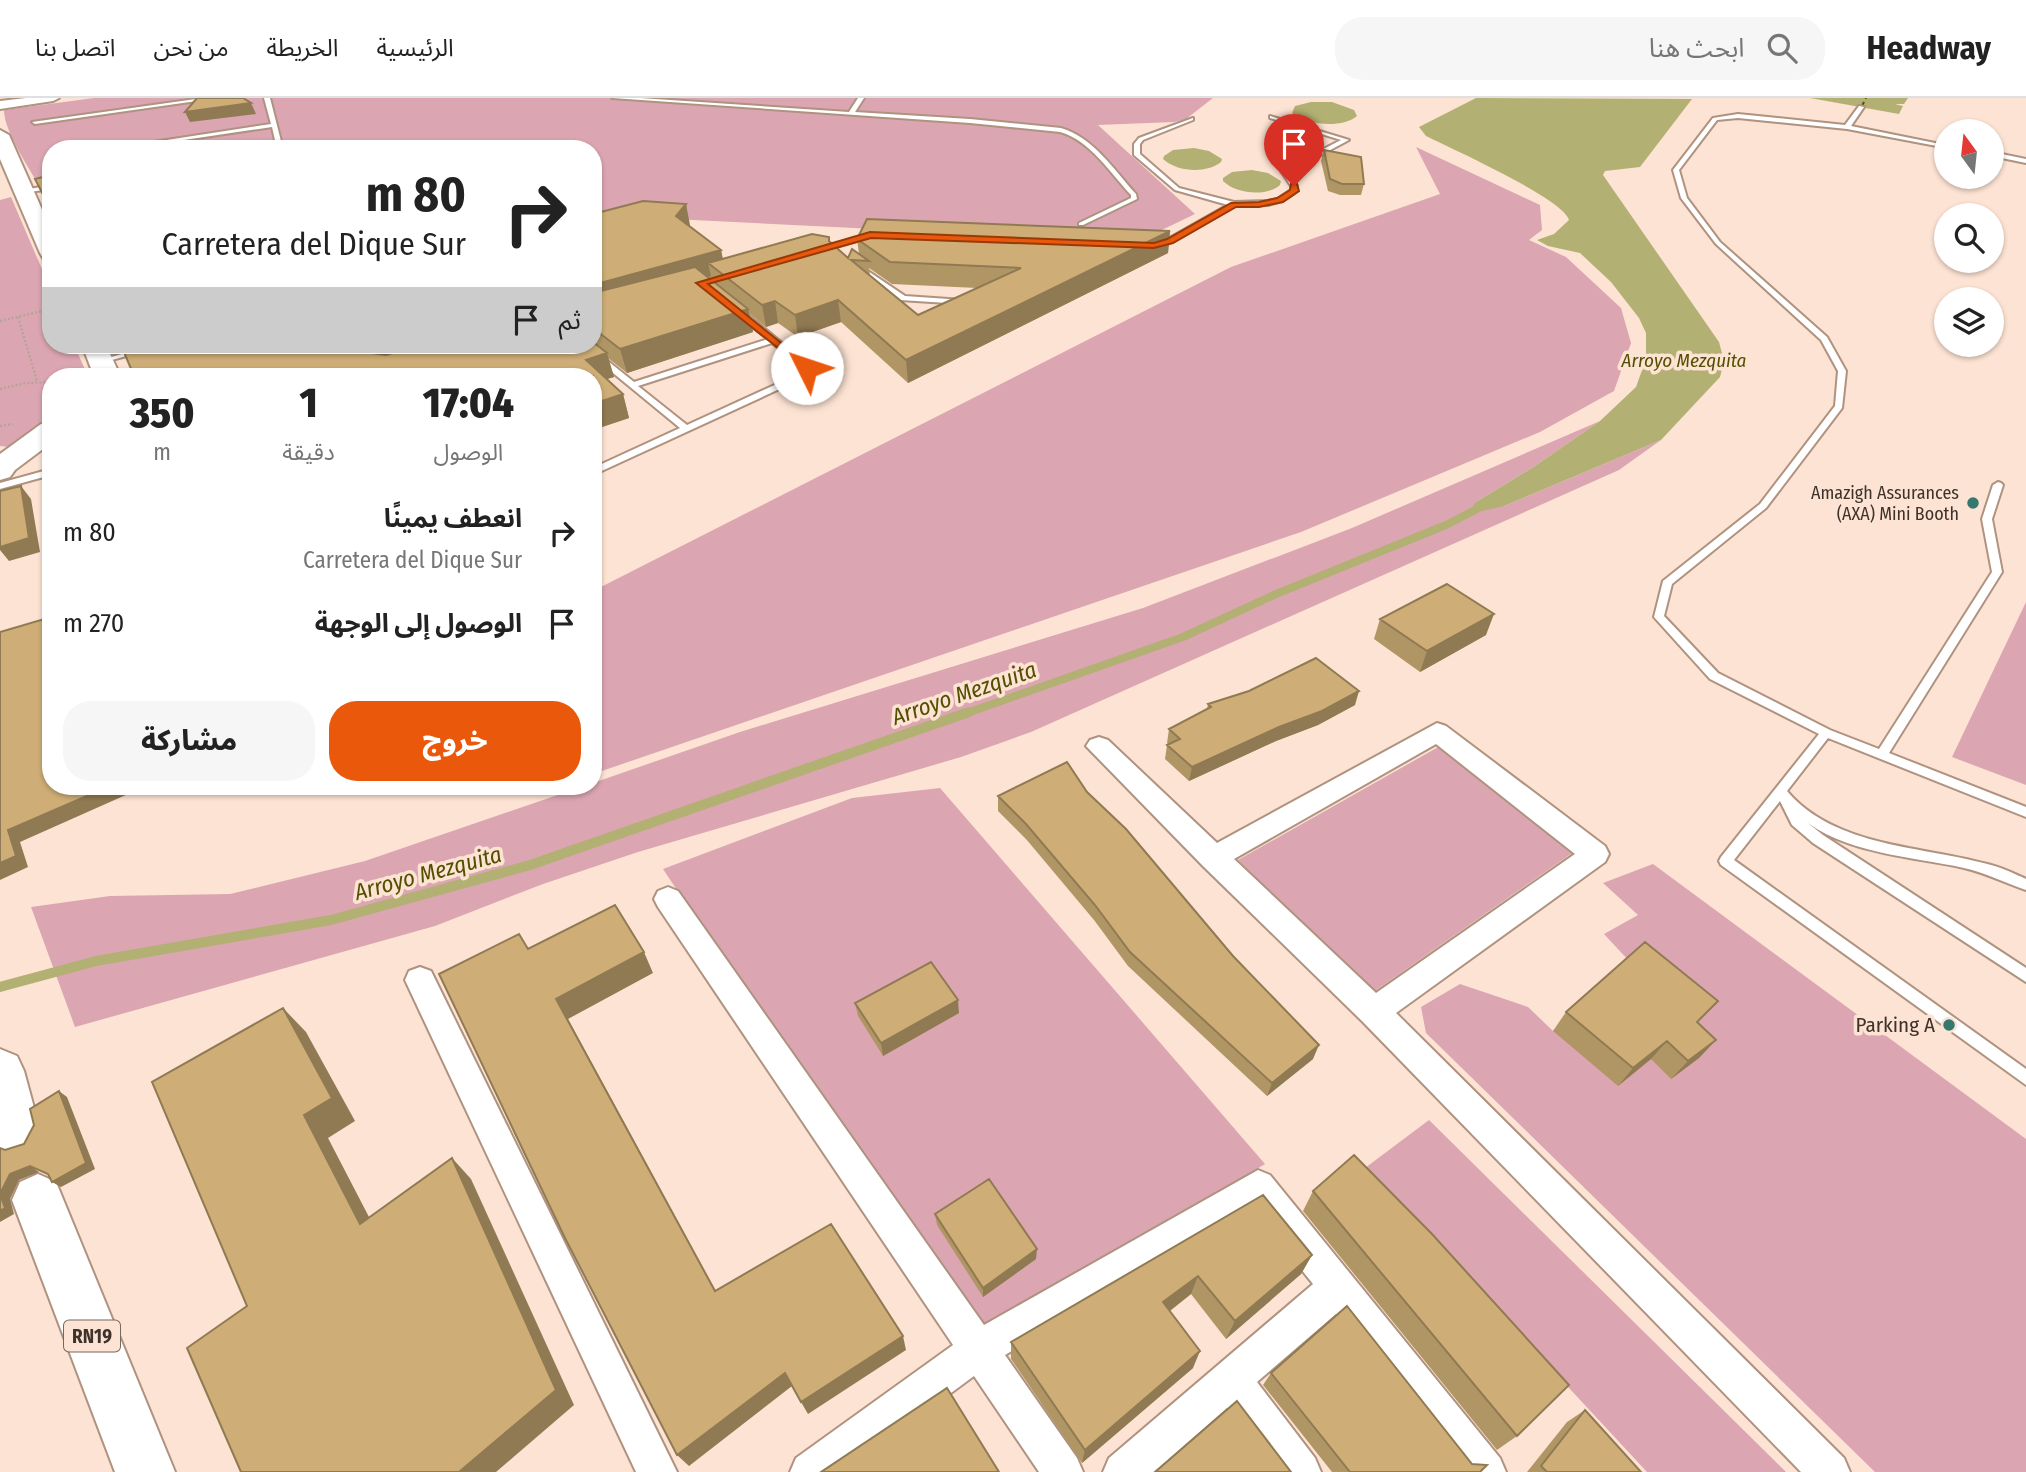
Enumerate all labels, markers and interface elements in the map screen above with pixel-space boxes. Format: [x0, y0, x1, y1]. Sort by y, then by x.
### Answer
search box [1335, 17, 1825, 80]
text: Headway [1867, 28, 1991, 68]
icon: search [1763, 29, 1801, 67]
text: ابحث هنا [1649, 33, 1745, 64]
text: اتصل بنا [35, 34, 116, 62]
text: من نحن [154, 34, 229, 62]
text: الخريطة [267, 34, 338, 62]
text: الرئيسية [376, 34, 454, 62]
pin [1264, 114, 1324, 186]
north arrow [1934, 119, 2004, 189]
map controls [1934, 119, 2004, 357]
icon: arrive [1275, 125, 1313, 163]
text: 80 m [366, 165, 466, 224]
icon: right [490, 168, 581, 259]
button: search [1934, 203, 2004, 273]
text: Carretera del Dique Sur [161, 225, 466, 263]
button: layers [1934, 287, 2004, 357]
icon: arrive [507, 301, 545, 339]
text: ثم [559, 305, 581, 336]
position arrow [770, 331, 844, 405]
water label: Arroyo Mezquita [1621, 349, 1746, 372]
text: 1 [299, 378, 318, 428]
text: 17:04 [423, 378, 514, 428]
text: 350 [130, 388, 194, 438]
text: m [153, 438, 171, 466]
text: دقيقة [282, 438, 335, 466]
text: الوصول [433, 438, 503, 466]
place label: Amazigh Assurances (AXA) Mini Booth [1811, 482, 1959, 525]
marker: Amazigh Assurances (AXA) Mini Booth [1965, 495, 1981, 511]
text: انعطف يمينًا [384, 503, 522, 534]
icon: right [543, 514, 581, 552]
text: 80 m [63, 517, 116, 548]
text: Carretera del Dique Sur [303, 546, 522, 574]
icon: arrive [543, 605, 581, 643]
text: 270 m [63, 608, 124, 639]
text: الوصول إلى الوجهة [315, 608, 522, 639]
water label: Arroyo Mezquita [887, 655, 1040, 731]
button: مشاركة [63, 701, 315, 781]
button: خروج [329, 701, 581, 781]
water label: Arroyo Mezquita [350, 840, 505, 906]
place label: Parking A [1855, 1012, 1935, 1038]
marker: Parking A [1941, 1017, 1957, 1033]
road number: RN19 [64, 1320, 120, 1352]

